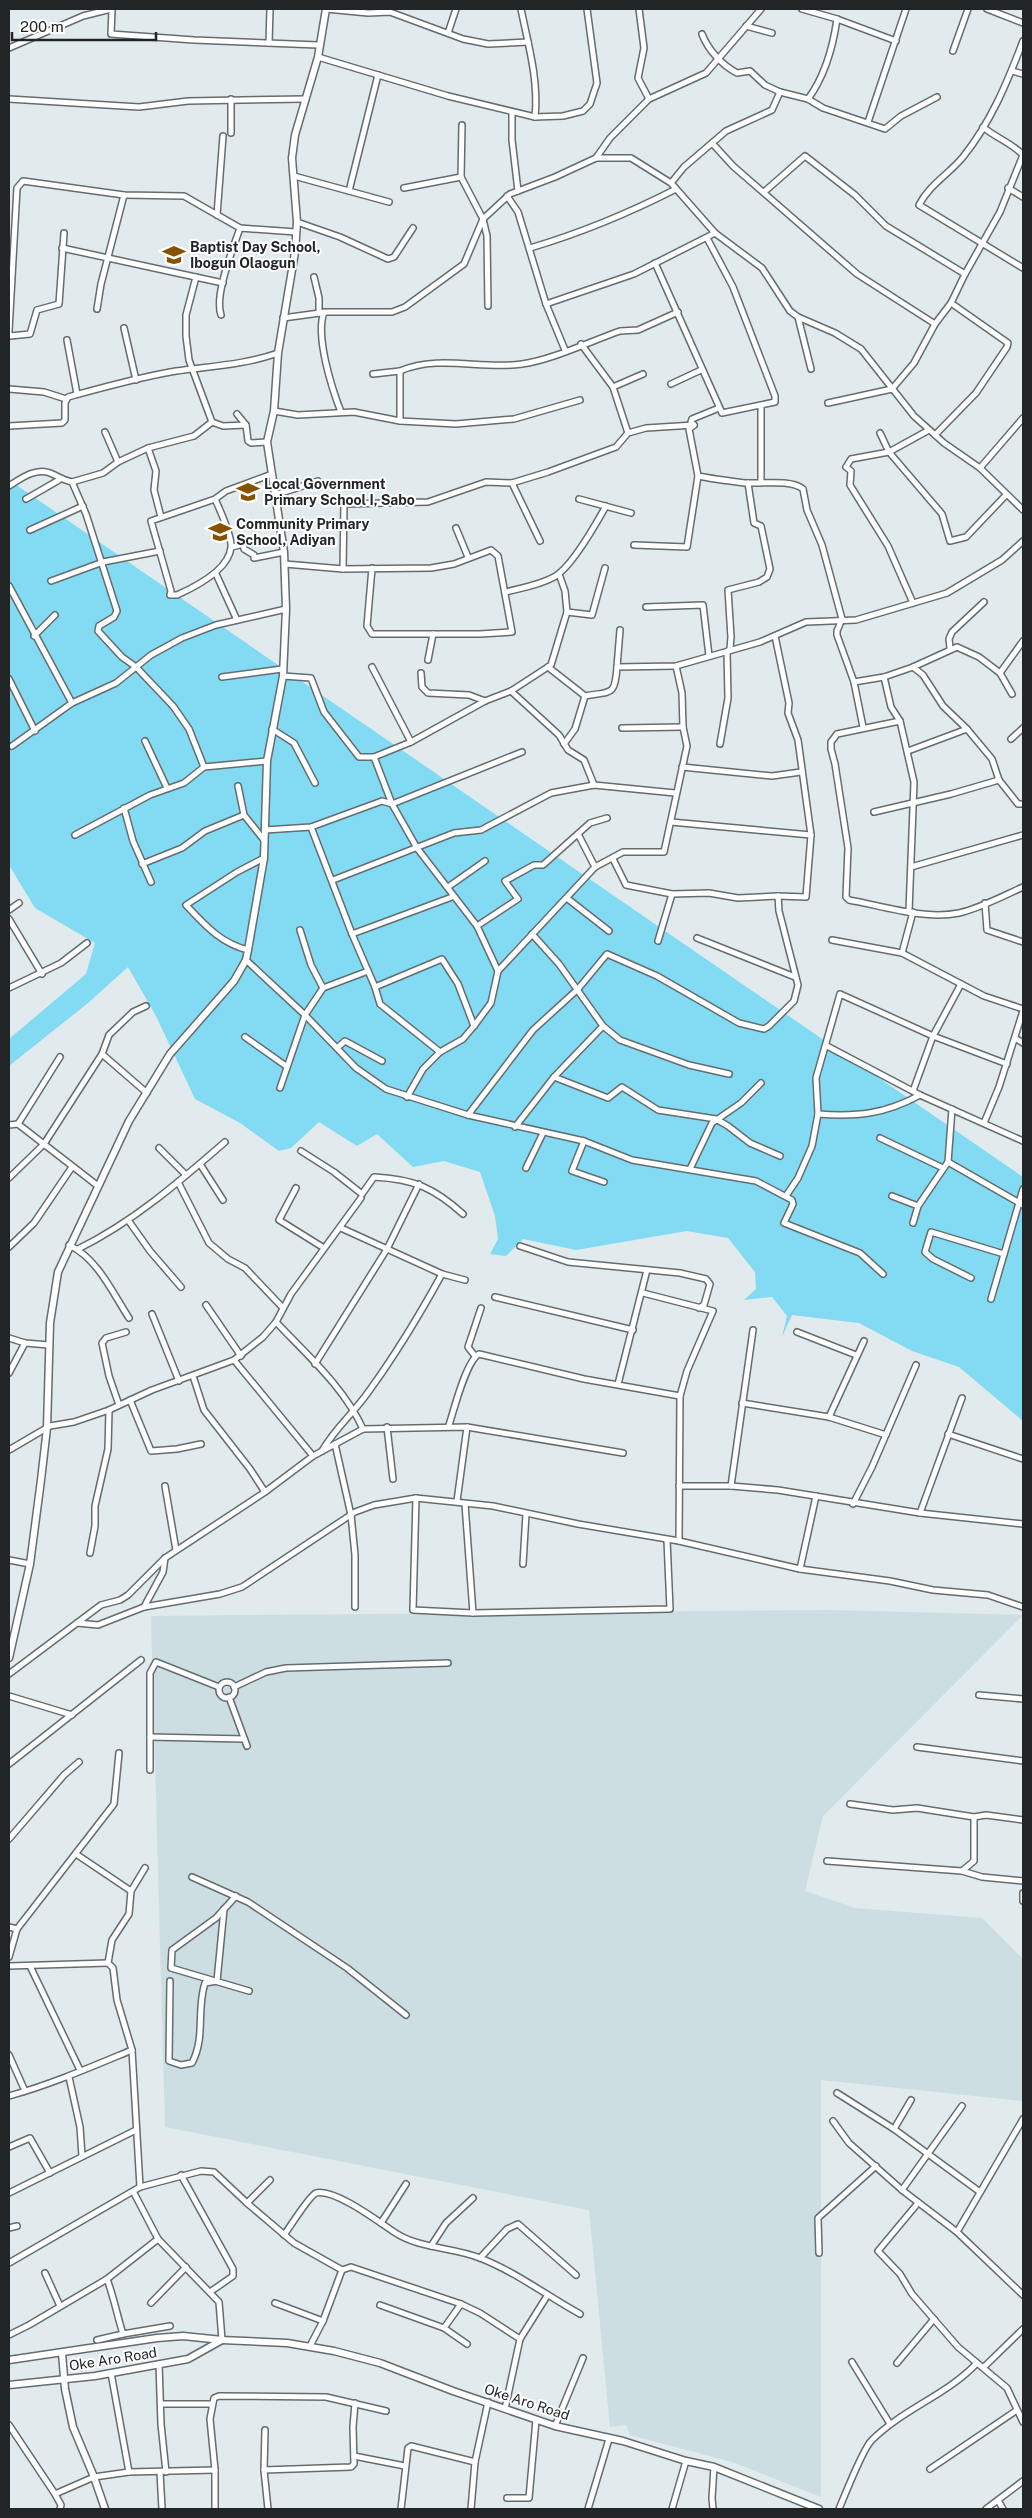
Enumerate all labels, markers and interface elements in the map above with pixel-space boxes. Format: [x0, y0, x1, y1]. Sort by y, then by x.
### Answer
scale bar [12, 10, 156, 42]
text: 200 m [20, 18, 64, 35]
place label: Baptist Day School, Ibogun Olaogun [190, 239, 321, 271]
school or university icon: Baptist Day School, Ibogun Olaogun [161, 242, 187, 268]
place label: Local Government Primary School I, Sabo [264, 476, 415, 508]
school or university icon: Local Government Primary School I, Sabo [235, 479, 261, 505]
place label: Community Primary School, Adiyan [236, 516, 369, 548]
school or university icon: Community Primary School, Adiyan [207, 519, 233, 545]
street label: Oke Aro Road [68, 2344, 158, 2374]
street label: Oke Aro Road [482, 2381, 572, 2423]

